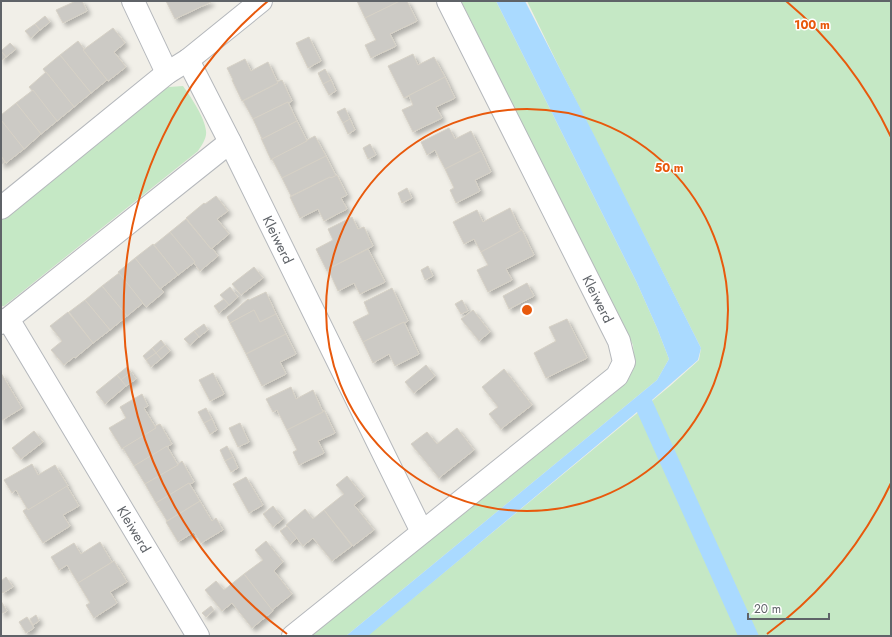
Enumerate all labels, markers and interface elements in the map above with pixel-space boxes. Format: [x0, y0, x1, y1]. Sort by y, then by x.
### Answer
text: 100 m [794, 16, 830, 34]
text: 50 m [654, 159, 684, 177]
street label: Kleiwerd [258, 212, 298, 267]
street label: Kleiwerd [577, 272, 619, 326]
centre of rings [520, 303, 534, 317]
street label: Kleiwerd [112, 502, 156, 556]
scale bar [748, 595, 829, 621]
text: 20 m [754, 600, 781, 618]

